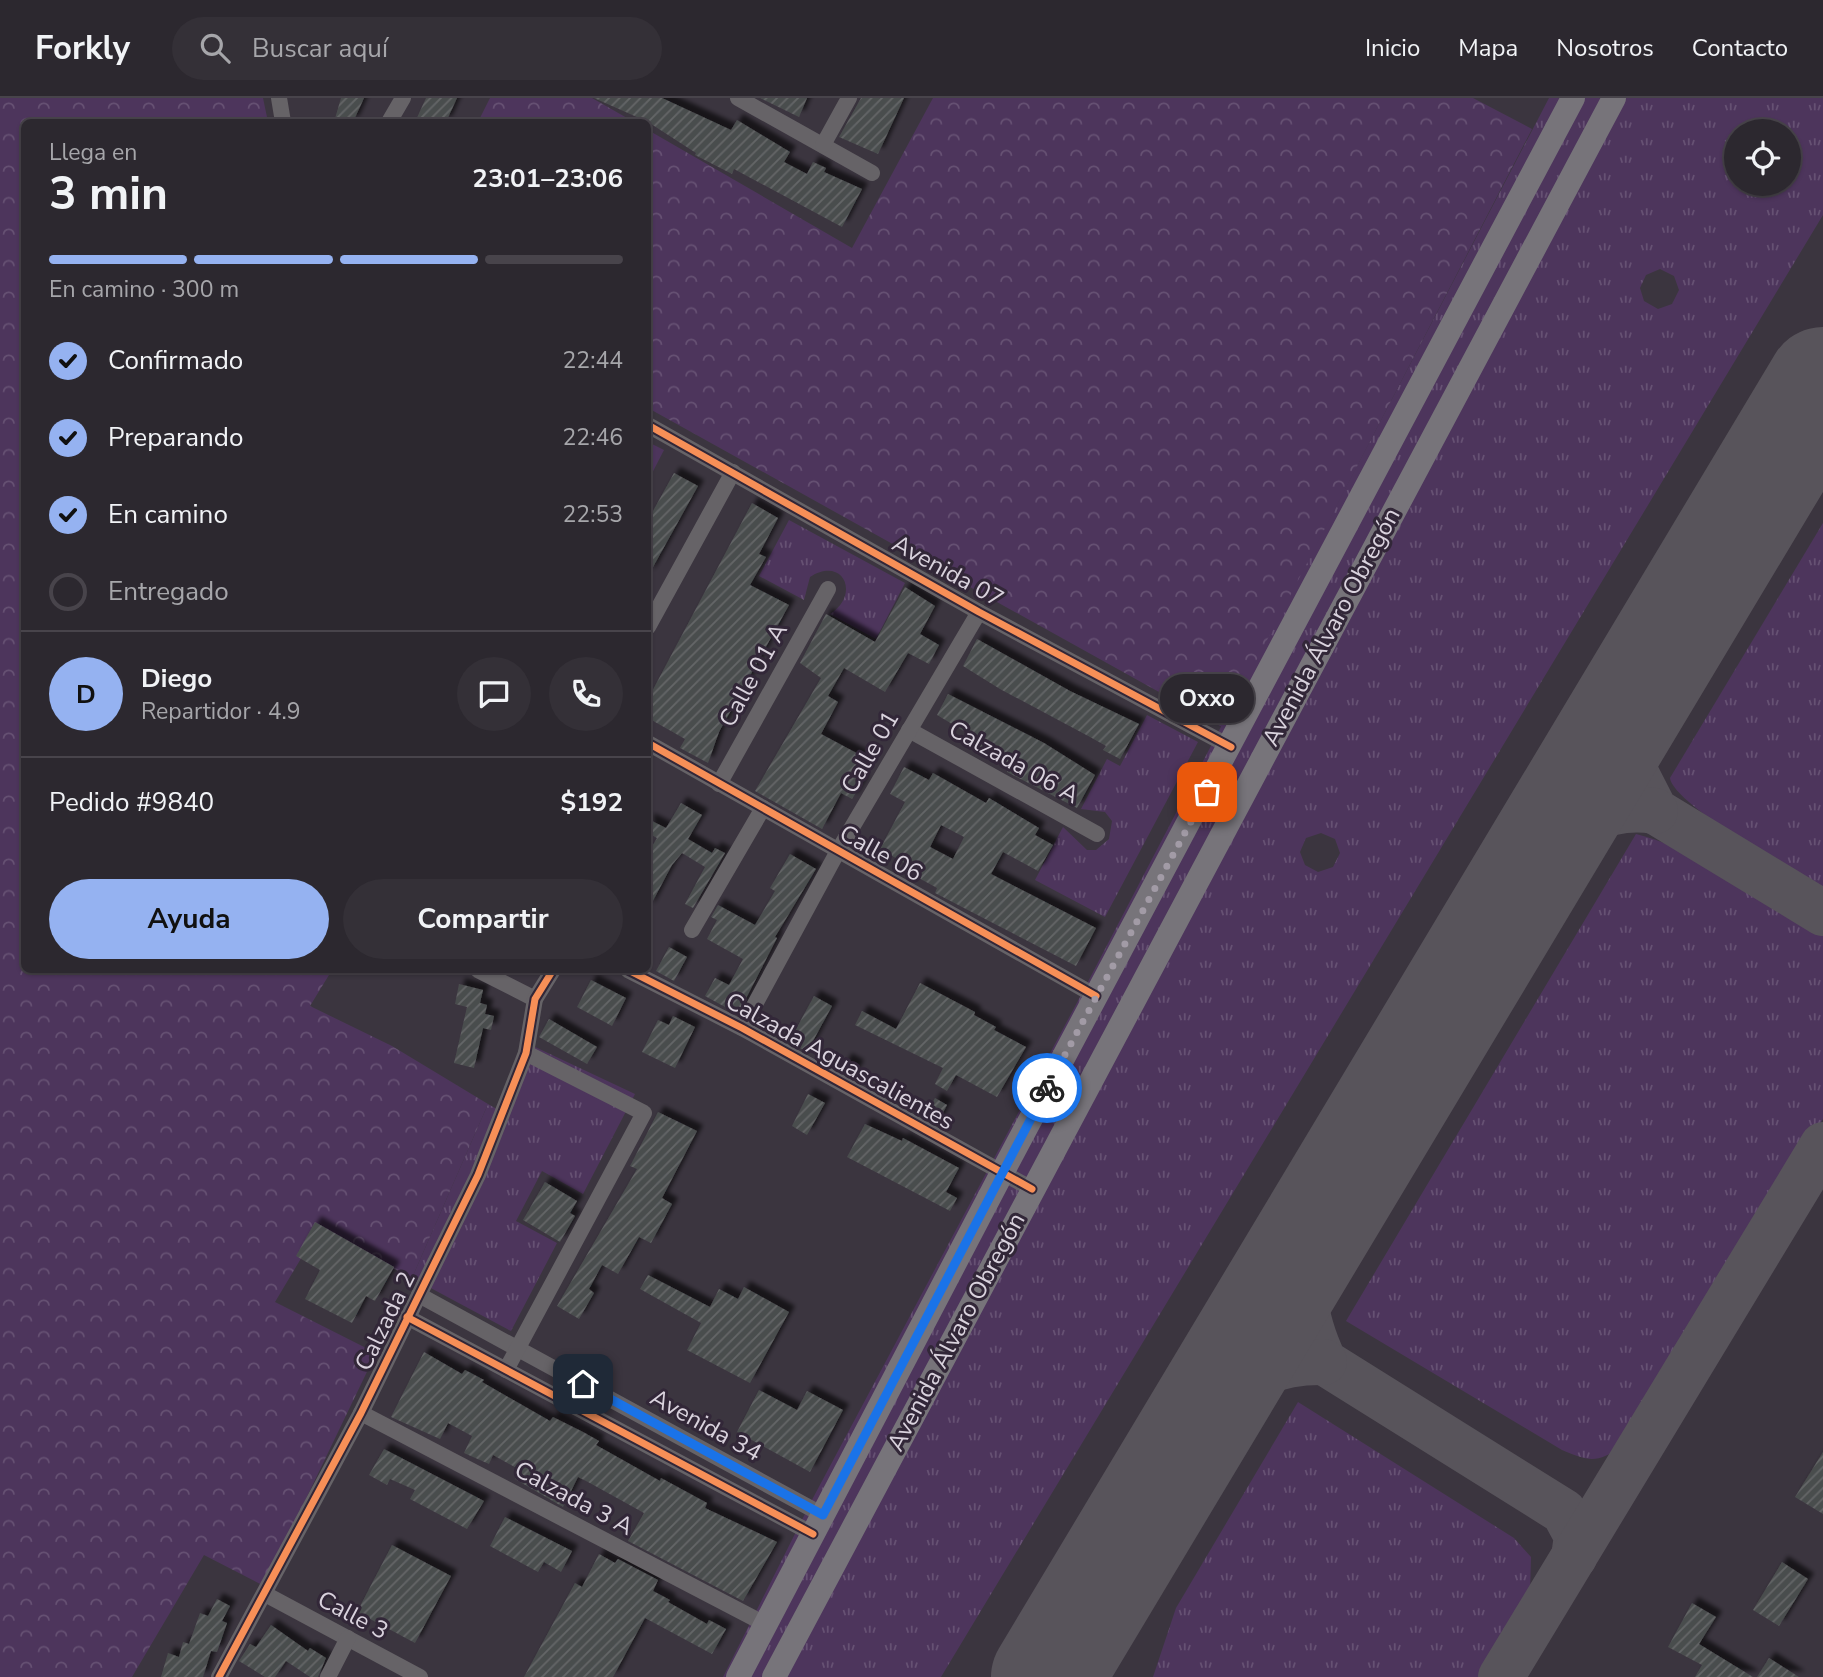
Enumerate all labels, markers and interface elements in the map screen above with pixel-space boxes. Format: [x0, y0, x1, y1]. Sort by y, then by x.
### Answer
search box [172, 17, 662, 80]
text: Forkly [35, 26, 130, 71]
icon: search [196, 29, 234, 67]
text: Buscar aquí [252, 31, 388, 66]
text: Inicio [1365, 32, 1420, 64]
text: Mapa [1458, 32, 1518, 64]
text: Nosotros [1556, 32, 1654, 64]
text: Contacto [1692, 32, 1788, 64]
map controls [1724, 119, 1801, 196]
button: locate [1724, 119, 1801, 196]
text: Llega en [49, 137, 137, 168]
text: 23:01–23:06 [472, 161, 623, 196]
text: 3 min [49, 162, 168, 225]
text: En camino · 300 m [49, 274, 239, 305]
icon: check [49, 342, 87, 380]
text: Confirmado [108, 343, 243, 378]
text: 22:44 [563, 345, 623, 376]
icon: check [49, 419, 87, 457]
text: Preparando [108, 420, 243, 455]
text: 22:46 [563, 422, 623, 453]
icon: check [49, 496, 87, 534]
text: En camino [108, 497, 228, 532]
text: 22:53 [563, 499, 623, 530]
street label: Avenida Álvaro Obregón [1255, 502, 1407, 752]
street label: Avenida 07 [887, 527, 1009, 615]
text: Entregado [108, 574, 229, 609]
street label: Calle 01 A [711, 617, 795, 733]
button: chat [457, 657, 531, 731]
button: phone [549, 657, 623, 731]
text: Diego [141, 661, 212, 696]
callout: Oxxo [1160, 673, 1254, 722]
text: D [76, 677, 96, 712]
text: Oxxo [1179, 683, 1235, 714]
text: Repartidor · 4.9 [141, 696, 301, 727]
street label: Calle 01 [834, 705, 906, 799]
street label: Calzada 06 A [943, 713, 1085, 811]
pin [1177, 762, 1237, 822]
icon: bag [1188, 773, 1226, 811]
text: Pedido #9840 [49, 785, 214, 820]
text: $192 [561, 785, 623, 820]
street label: Calle 06 [834, 817, 928, 889]
button: Ayuda [49, 879, 329, 959]
button: Compartir [343, 879, 623, 959]
street label: Calzada Aguascalientes [720, 985, 960, 1137]
courier [1012, 1053, 1082, 1123]
icon: bike [1028, 1069, 1066, 1107]
street label: Avenida Álvaro Obregón [880, 1207, 1032, 1457]
street label: Calzada 2 [347, 1266, 423, 1376]
pin [553, 1354, 613, 1414]
icon: home [564, 1365, 602, 1403]
street label: Avenida 34 [645, 1381, 767, 1469]
street label: Calzada 3 A [509, 1453, 639, 1543]
street label: Calle 3 [312, 1583, 394, 1647]

